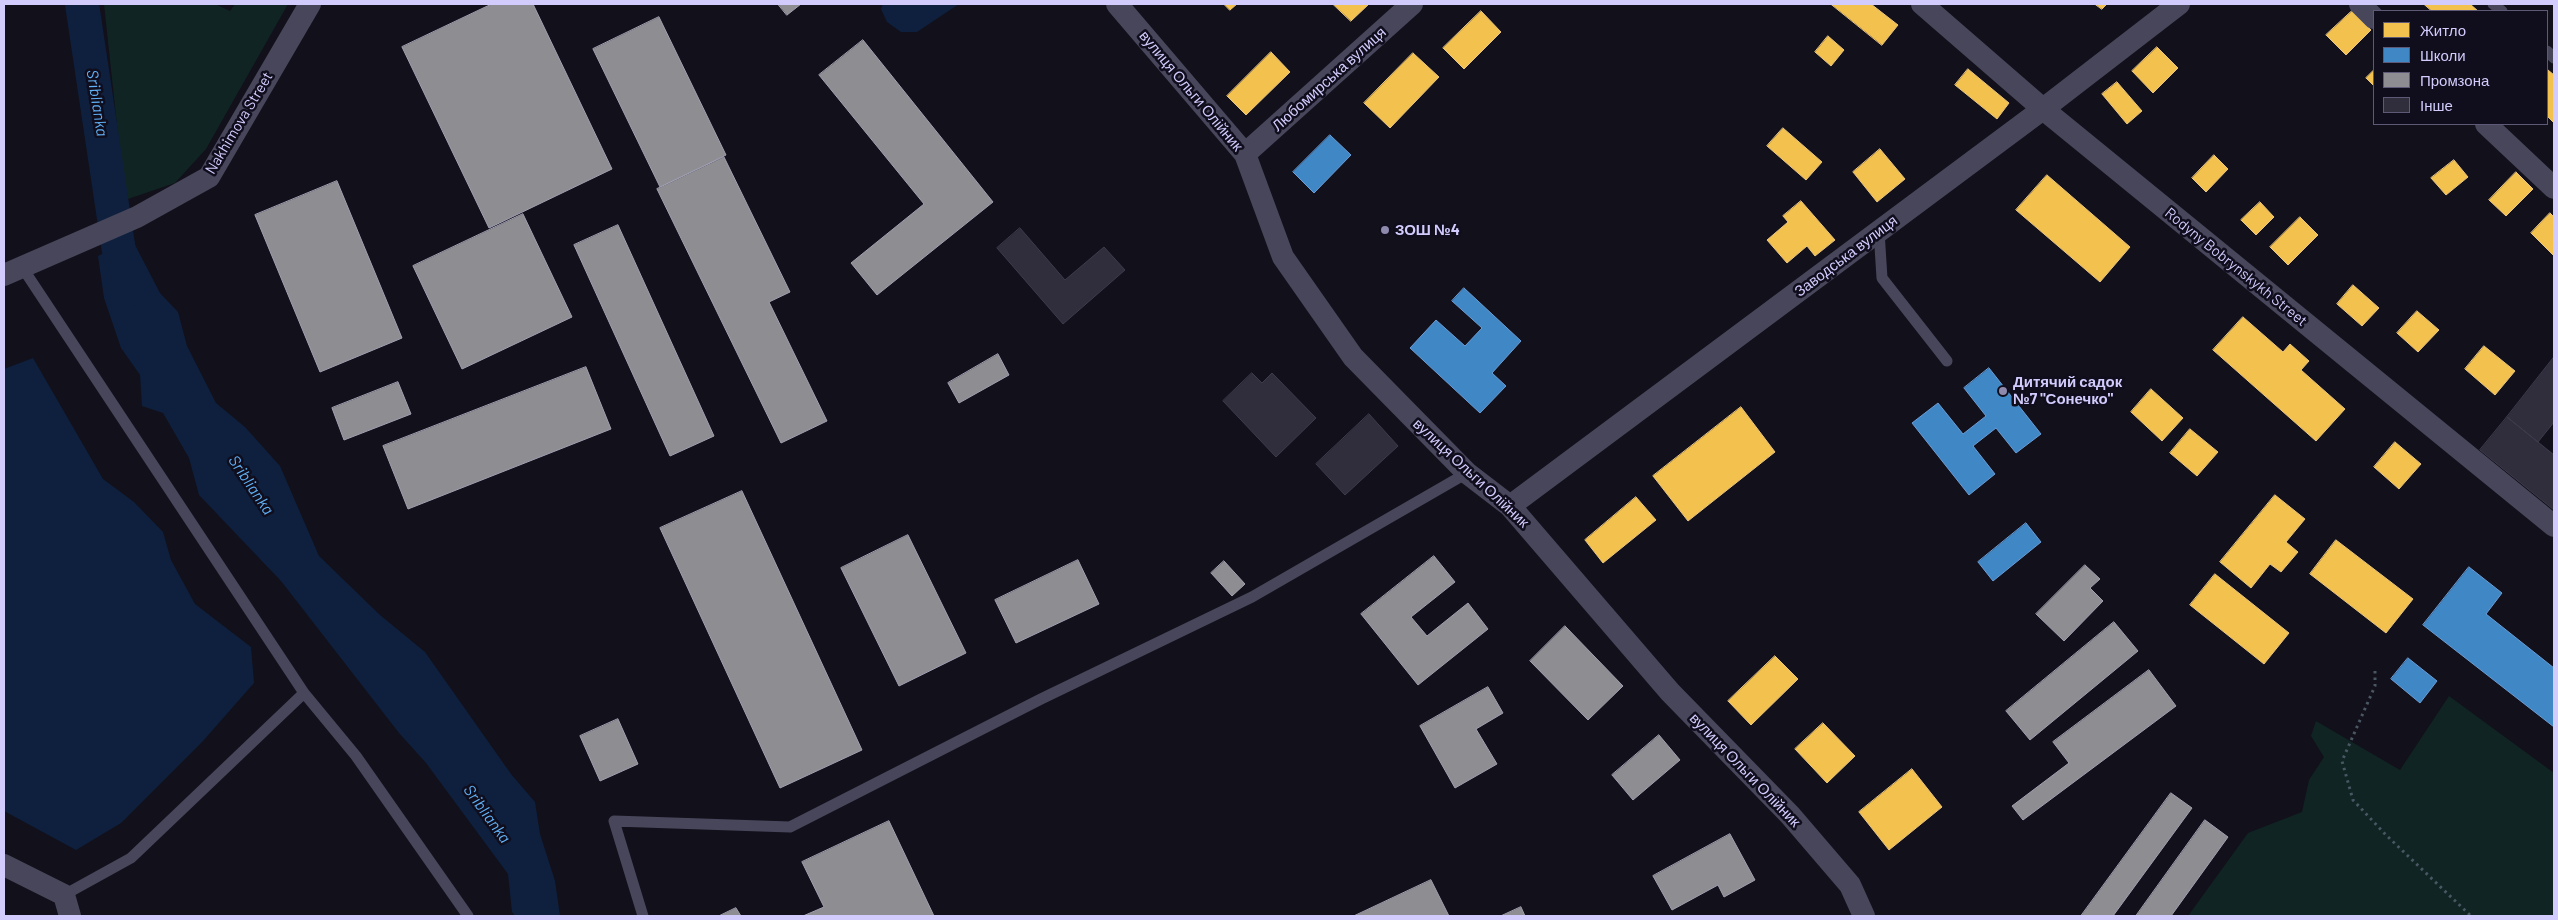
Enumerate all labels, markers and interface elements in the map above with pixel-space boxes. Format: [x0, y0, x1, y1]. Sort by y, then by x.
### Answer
legend [2373, 10, 2548, 125]
text: Житло [2420, 21, 2466, 39]
street label: Любомирська вулиця [1268, 23, 1390, 135]
street label: вулиця Ольги Олійник [1135, 27, 1247, 155]
text: Школи [2420, 46, 2466, 64]
water label: Sriblianka [82, 68, 112, 138]
street label: Nakhimova Street [201, 69, 277, 177]
text: Промзона [2420, 71, 2489, 89]
text: Інше [2420, 96, 2453, 114]
street label: Rodyny Bobrynskykh Street [2161, 204, 2311, 330]
street label: Заводська вулиця [1791, 211, 1901, 301]
place label: ЗОШ №4 [1395, 221, 1460, 239]
marker: ЗОШ №4 [1379, 224, 1391, 236]
place label: Дитячий садок №7 "Сонечко" [2013, 373, 2122, 408]
marker: Дитячий садок №7 "Сонечко" [1997, 385, 2009, 397]
street label: вулиця Ольги Олійник [1409, 415, 1533, 531]
water label: Sriblianka [224, 452, 278, 518]
street label: вулиця Ольги Олійник [1686, 709, 1804, 831]
water label: Sriblianka [459, 781, 515, 847]

